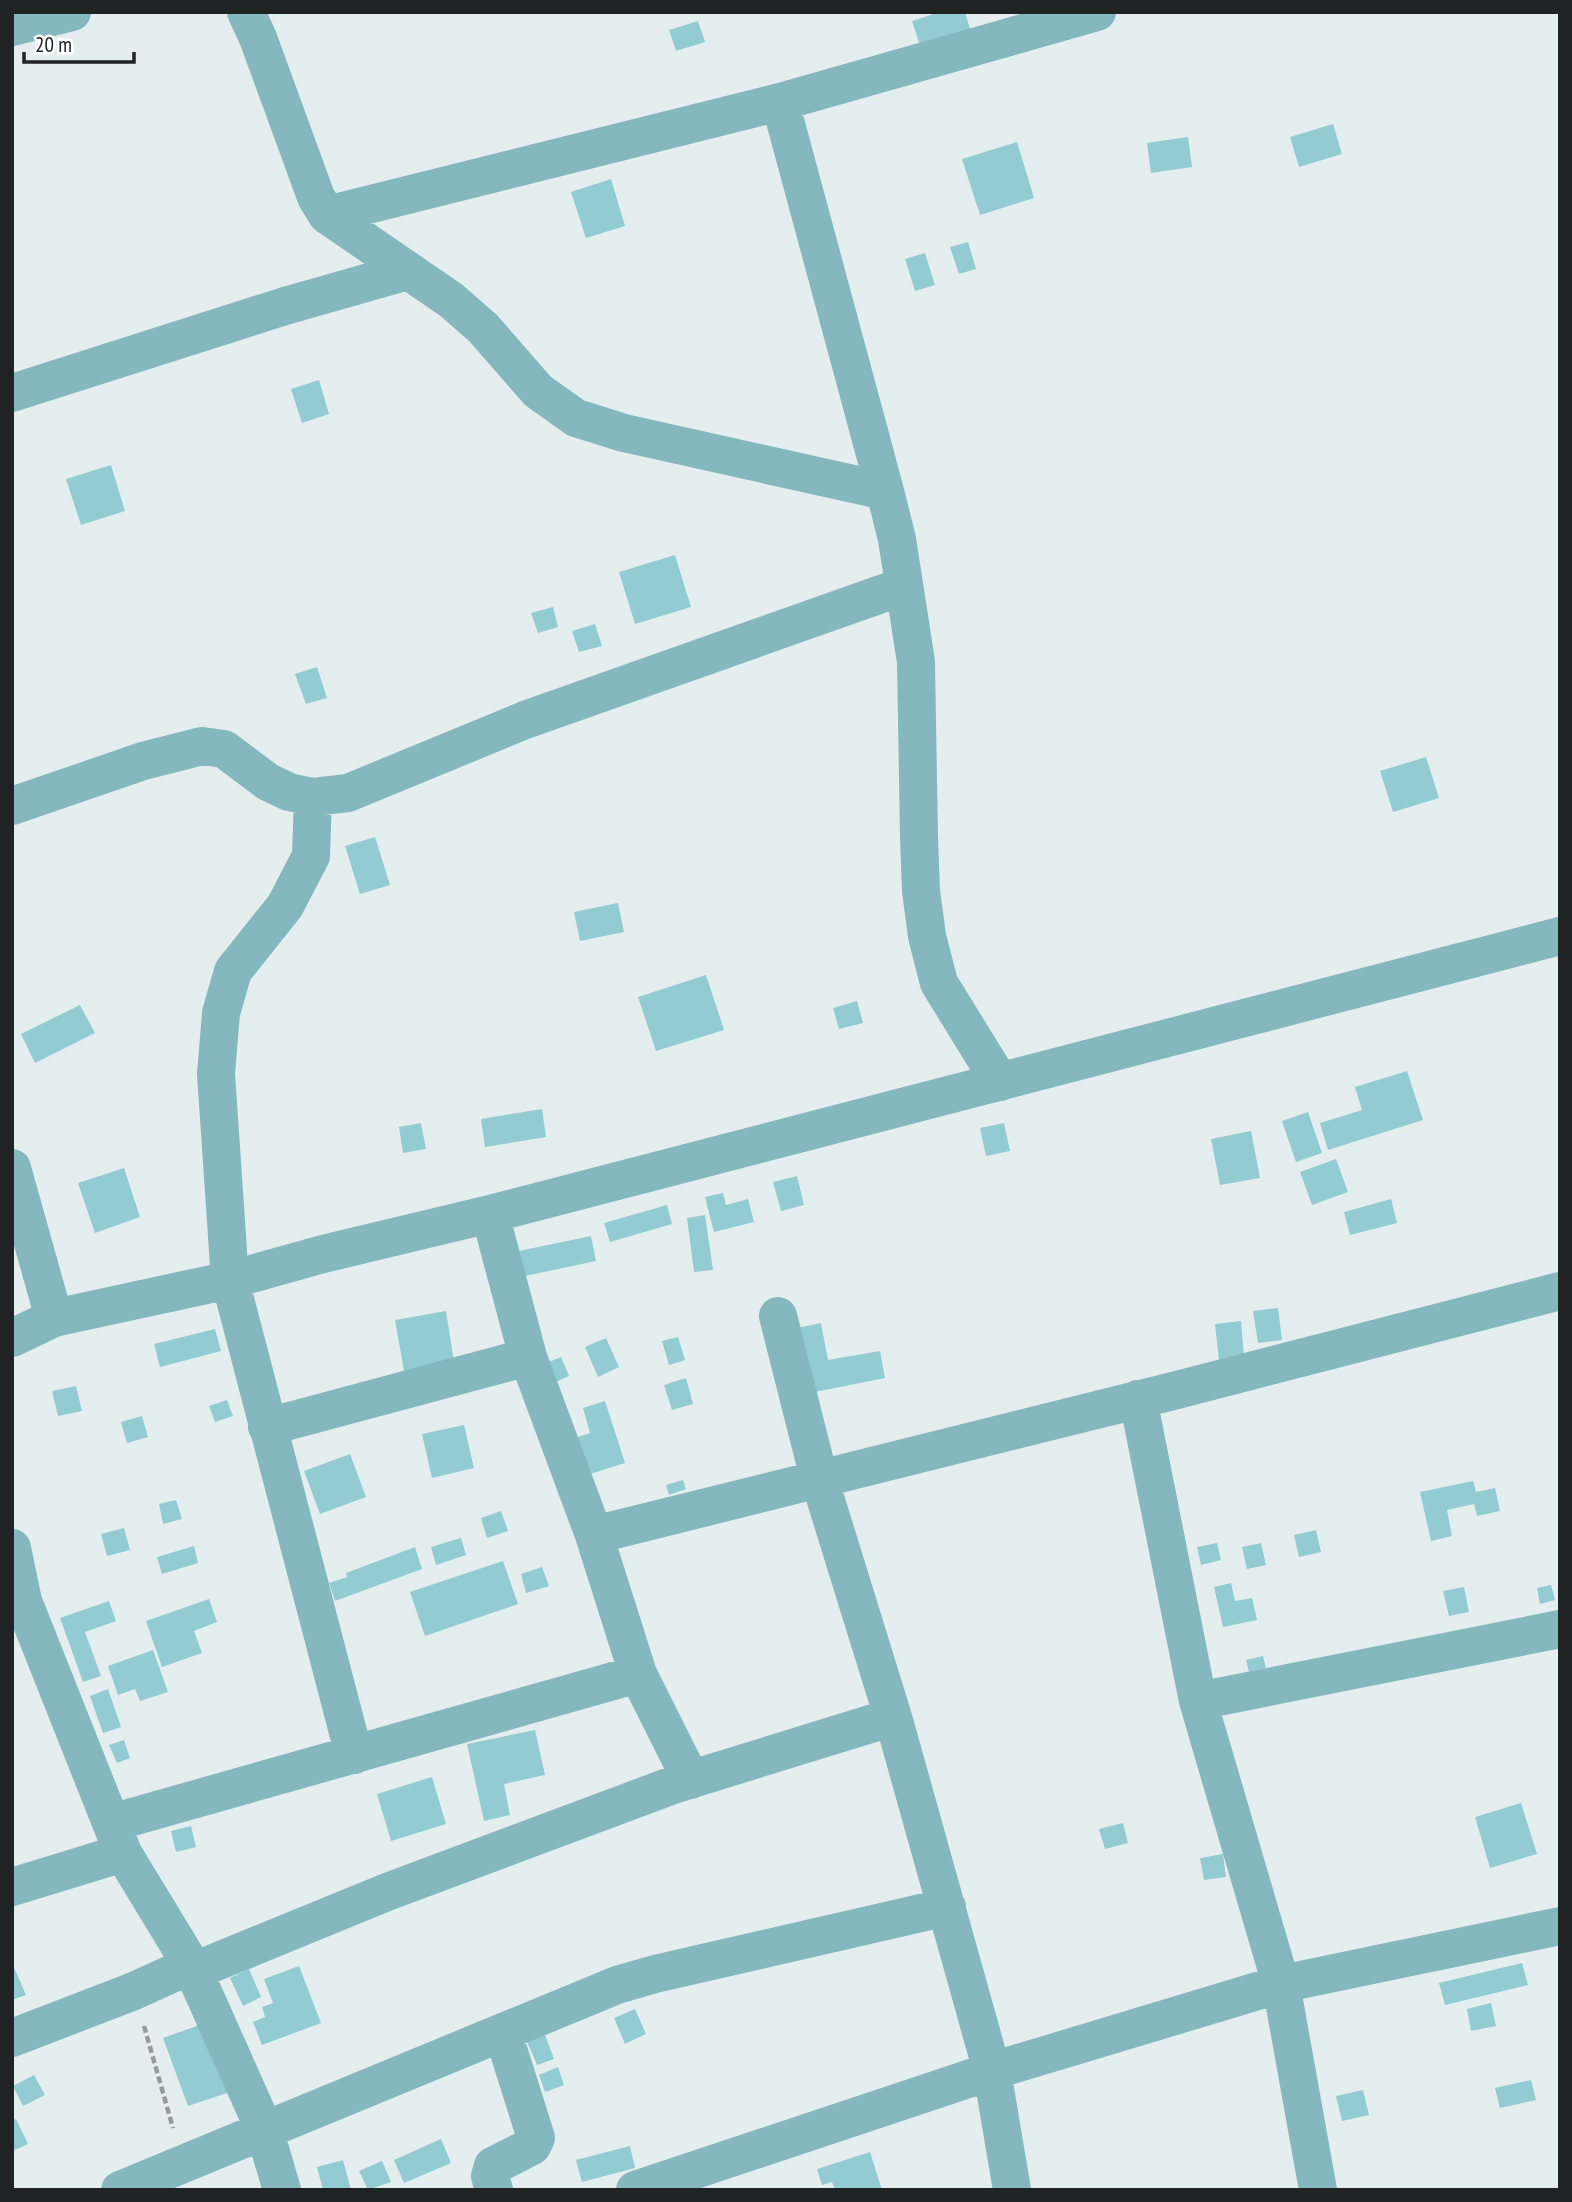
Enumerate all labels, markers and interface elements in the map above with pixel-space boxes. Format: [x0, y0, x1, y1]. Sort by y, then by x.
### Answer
scale bar [24, 21, 135, 65]
text: 20 m [35, 31, 72, 58]

